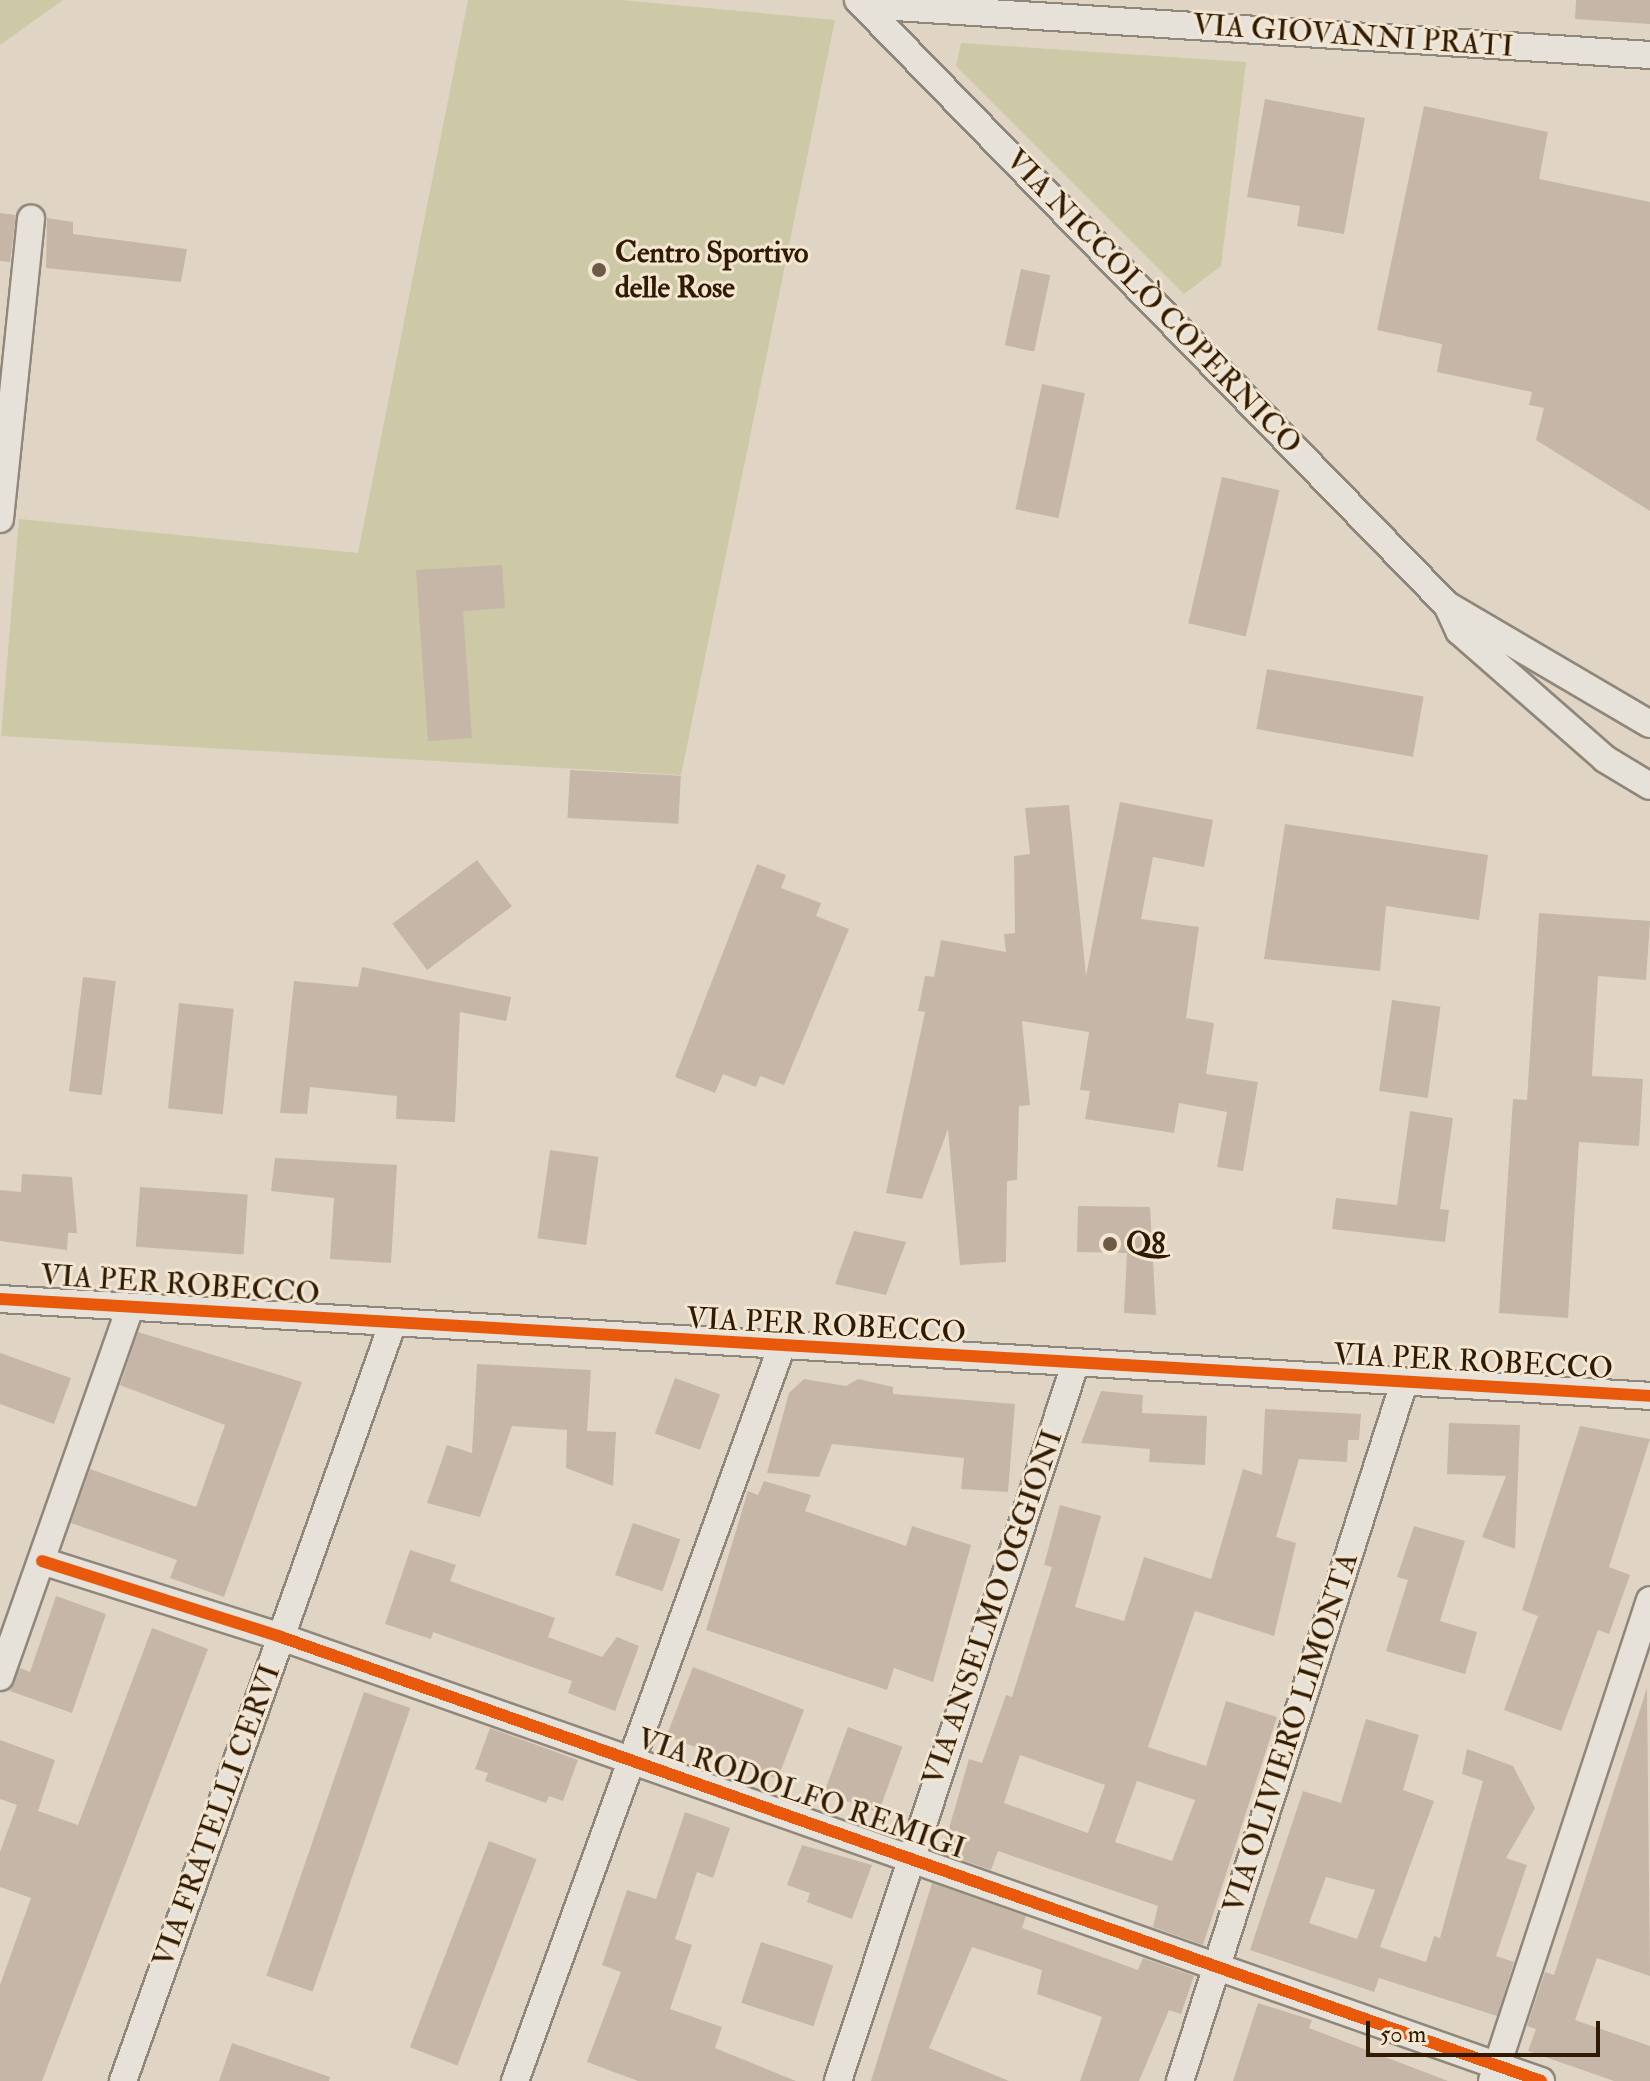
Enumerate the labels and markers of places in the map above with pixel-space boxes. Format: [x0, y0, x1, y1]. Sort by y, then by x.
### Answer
place label: Centro Sportivo delle Rose [615, 235, 809, 306]
marker: Centro Sportivo delle Rose [590, 261, 608, 279]
place label: Q8 [1126, 1226, 1165, 1262]
marker: Q8 [1101, 1235, 1119, 1253]

